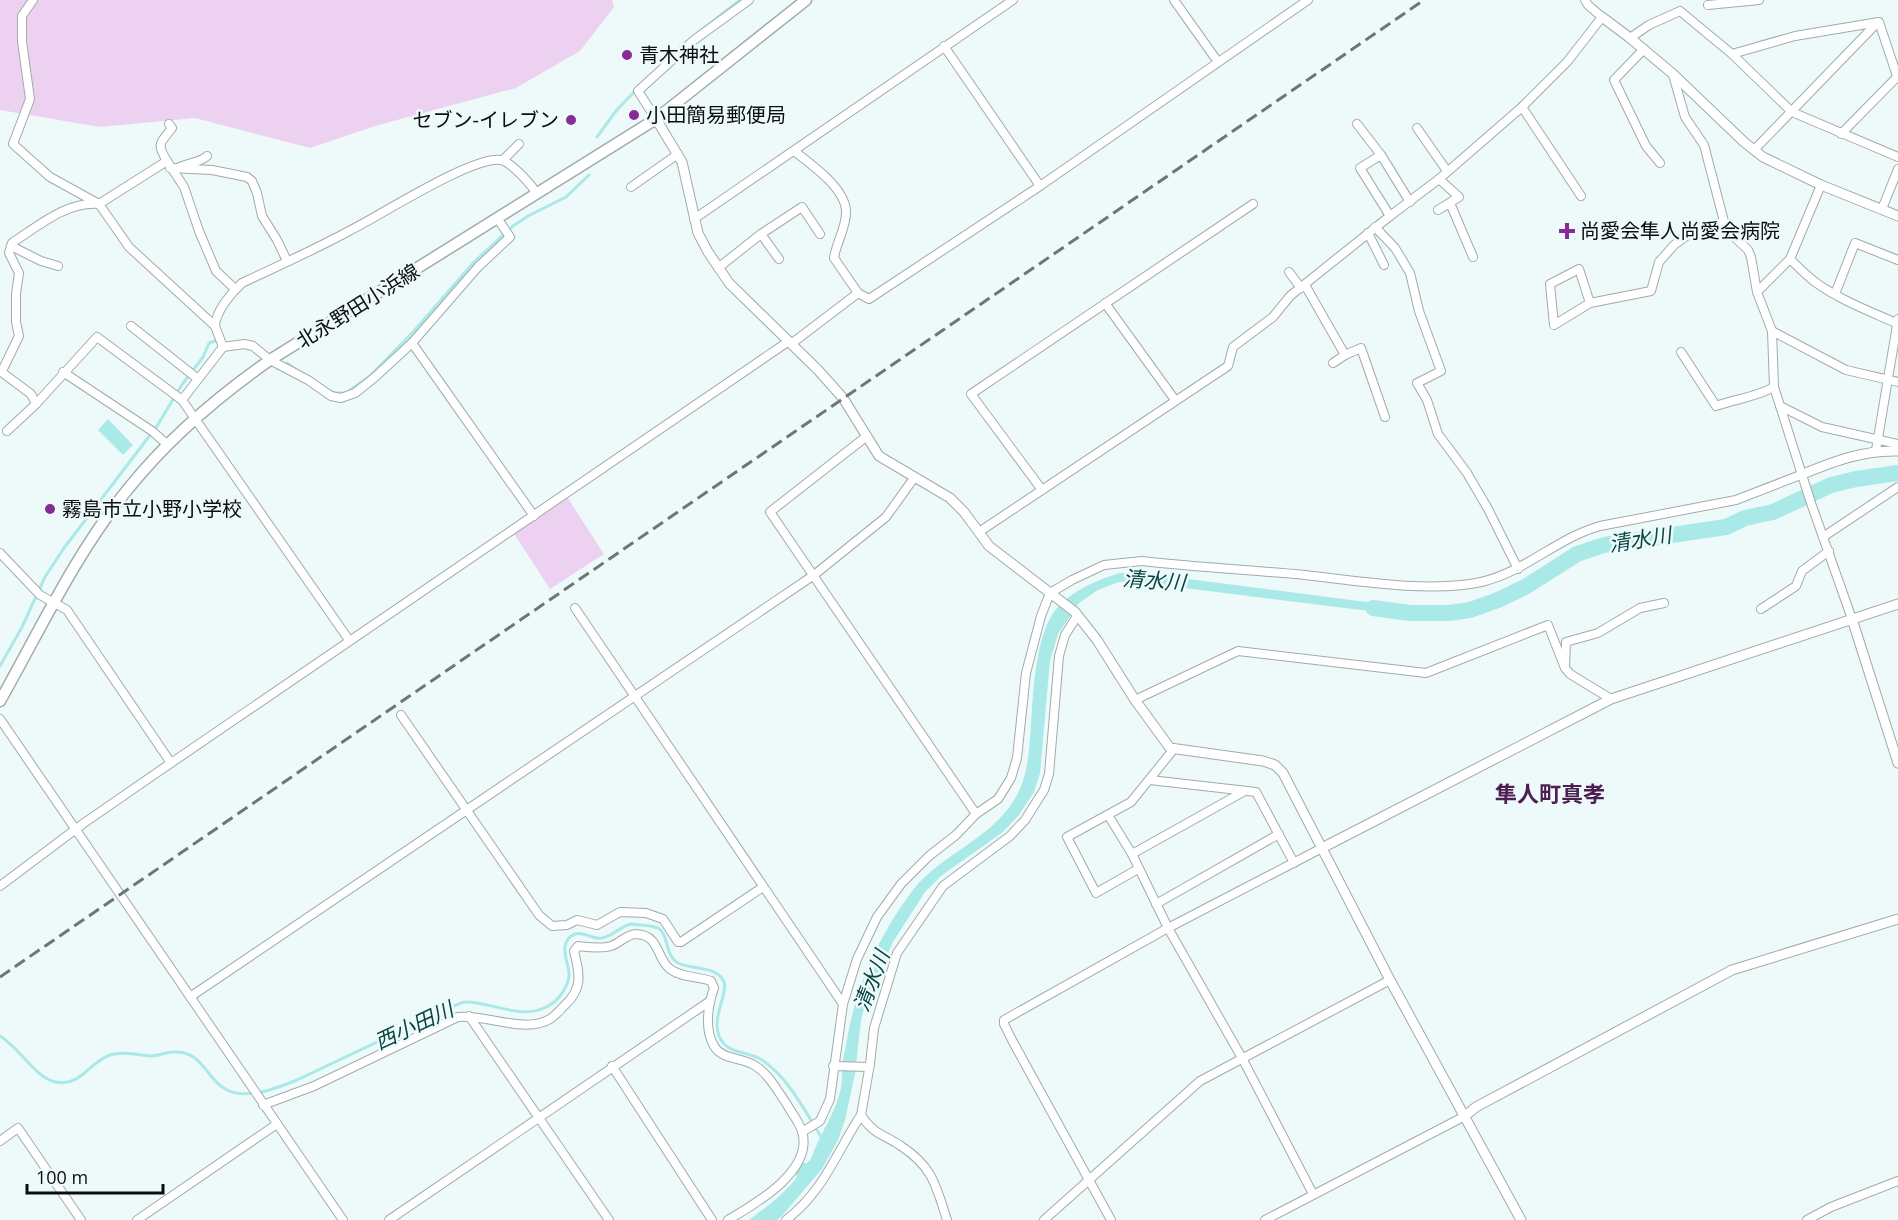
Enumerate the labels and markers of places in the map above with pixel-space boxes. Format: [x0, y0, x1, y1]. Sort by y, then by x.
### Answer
place label: 青木神社 [639, 41, 719, 68]
marker: 青木神社 [620, 48, 634, 62]
place label: 小田簡易郵便局 [646, 101, 786, 128]
place label: セブン-イレブン [413, 106, 559, 133]
marker: 小田簡易郵便局 [627, 108, 641, 122]
marker: セブン-イレブン [564, 113, 578, 127]
place label: 尚愛会隼人尚愛会病院 [1580, 217, 1780, 244]
marker: 尚愛会隼人尚愛会病院 [1558, 222, 1576, 240]
place label: 霧島市立小野小学校 [62, 495, 242, 522]
marker: 霧島市立小野小学校 [43, 502, 57, 516]

